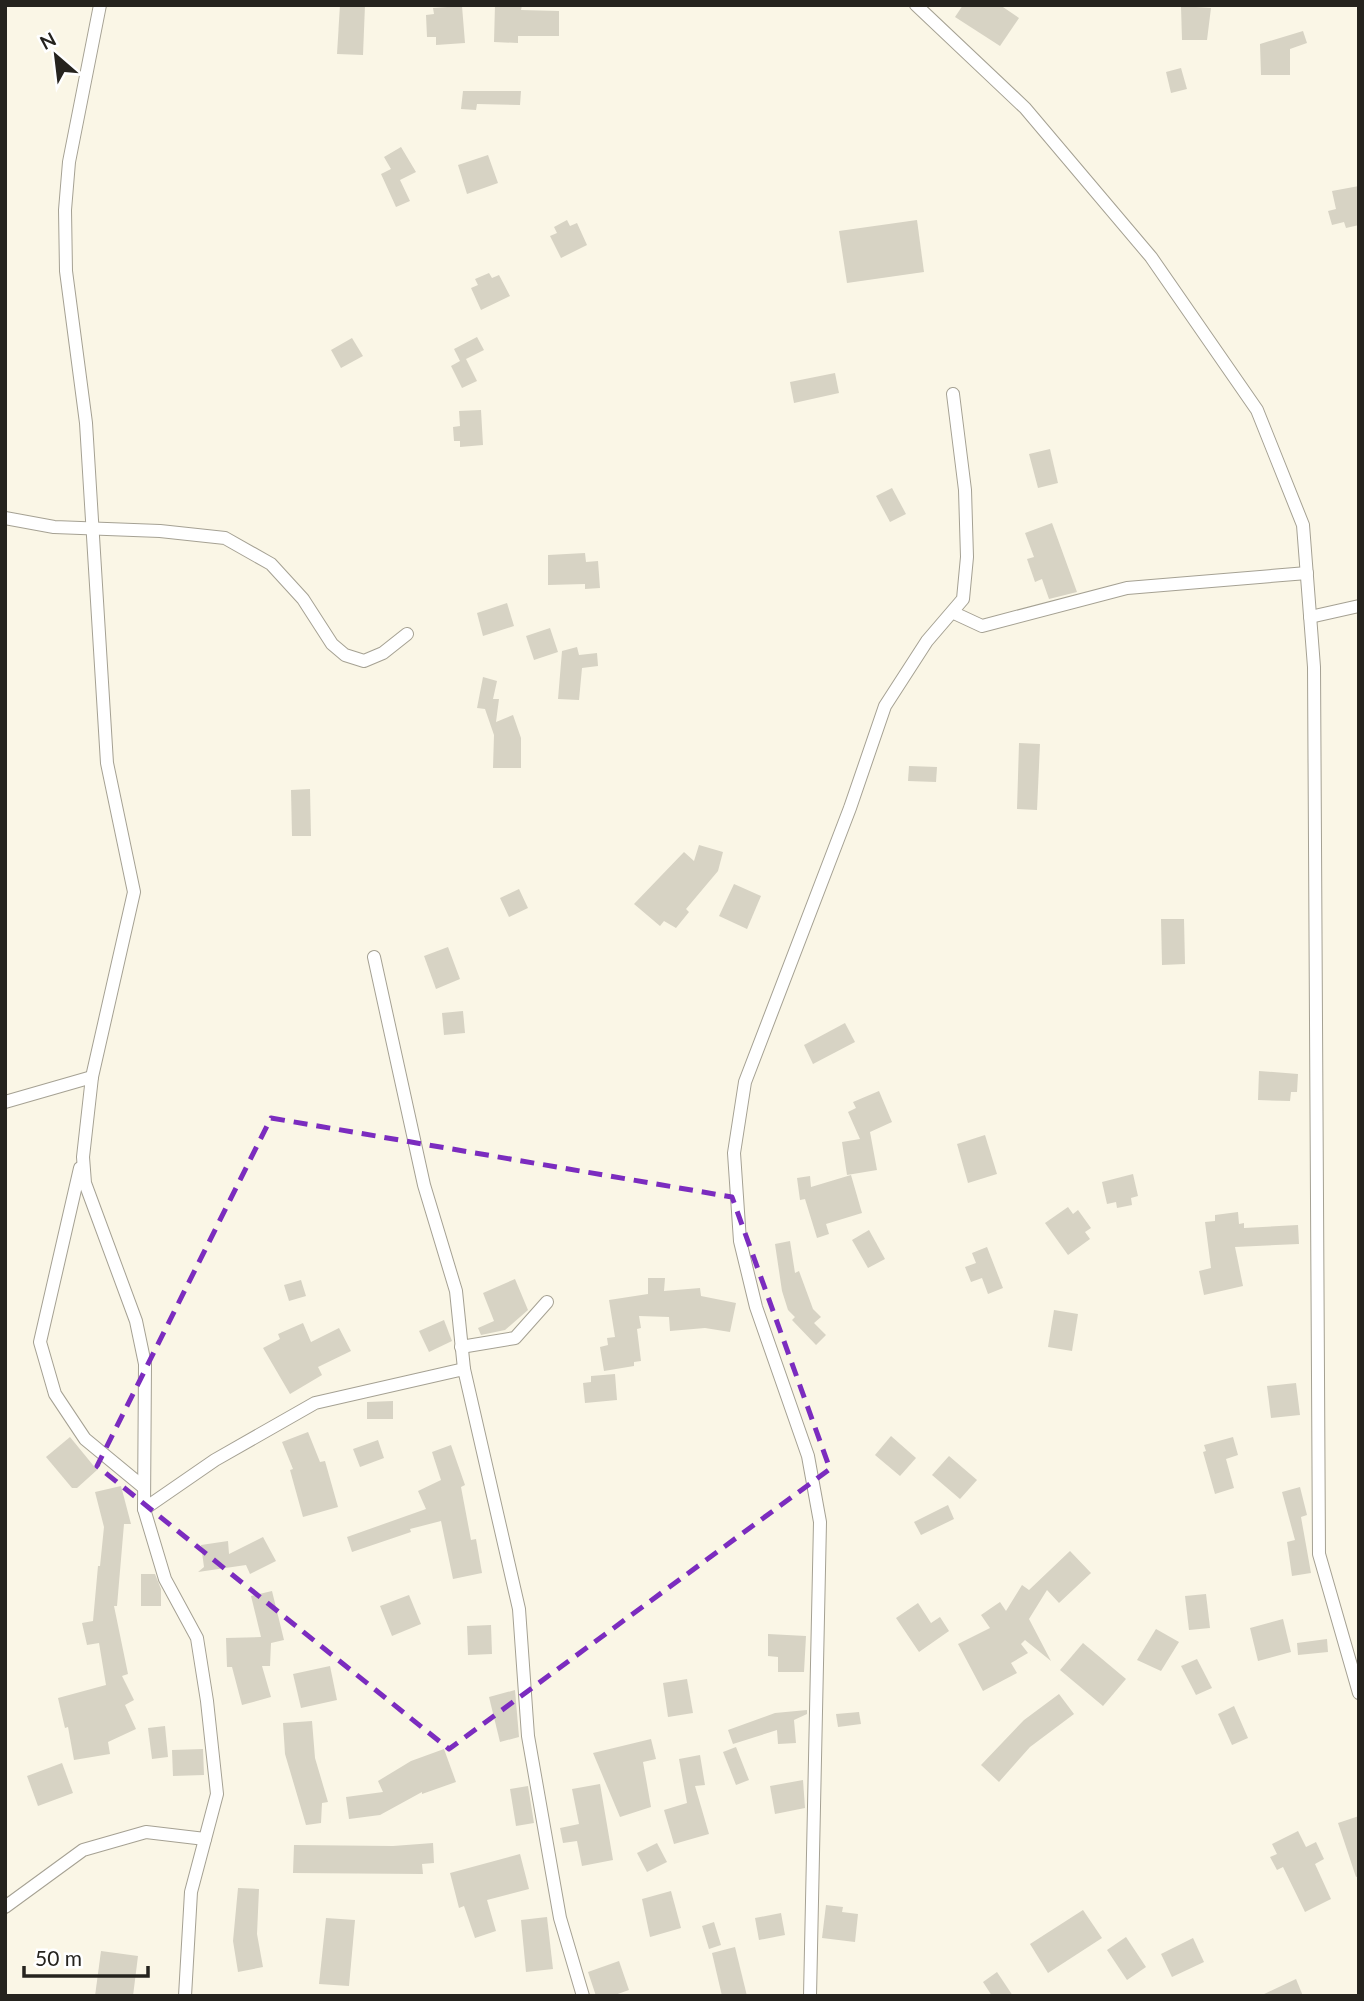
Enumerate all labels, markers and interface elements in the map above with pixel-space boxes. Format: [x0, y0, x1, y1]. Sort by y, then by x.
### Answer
north arrow [21, 21, 91, 91]
text: N [36, 27, 60, 54]
scale bar [24, 1934, 149, 1978]
text: 50 m [35, 1945, 82, 1970]

